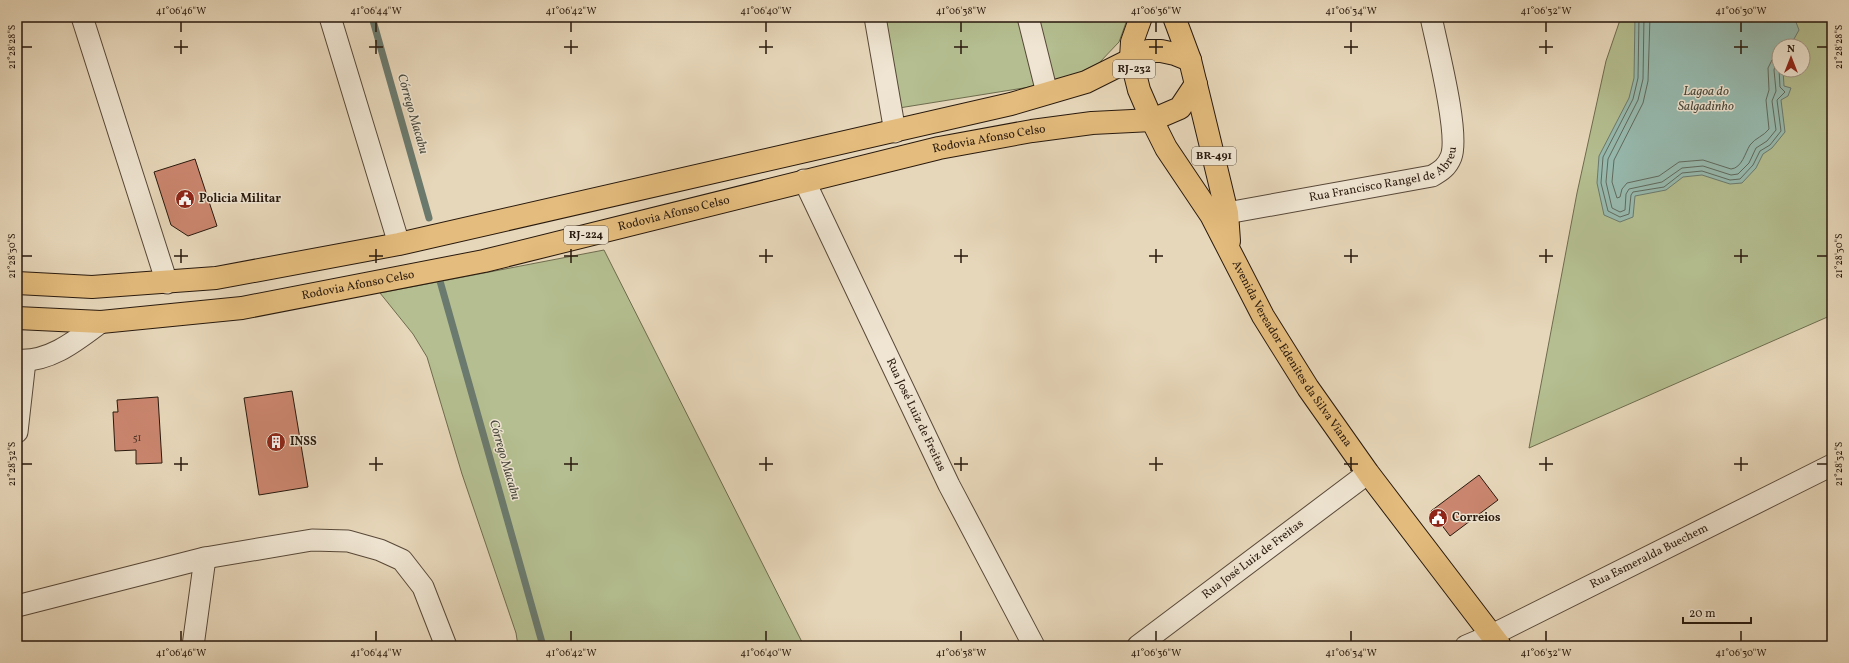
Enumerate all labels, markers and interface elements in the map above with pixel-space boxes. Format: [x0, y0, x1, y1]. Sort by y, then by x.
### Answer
text: 41°06'46"W [156, 4, 206, 18]
text: 41°06'44"W [350, 4, 402, 18]
text: 41°06'42"W [546, 4, 596, 18]
text: 41°06'40"W [740, 4, 792, 18]
text: 41°06'38"W [936, 4, 986, 18]
text: 41°06'36"W [1131, 4, 1181, 18]
text: 41°06'34"W [1325, 4, 1377, 18]
text: 41°06'32"W [1521, 4, 1571, 18]
text: 41°06'30"W [1715, 4, 1767, 18]
text: 21°28'28"S [5, 25, 19, 69]
text: 21°28'28"S [1832, 25, 1846, 69]
north arrow [1771, 38, 1811, 78]
text: N [1787, 42, 1795, 57]
road number: RJ-232 [1113, 60, 1155, 78]
water label: Córrego Macabu [392, 72, 432, 157]
water label: Lagoa do Salgadinho [1678, 83, 1734, 116]
street label: Rodovia Afonso Celso [931, 121, 1047, 157]
street label: Rua Francisco Rangel de Abreu [1308, 146, 1461, 206]
road number: BR-491 [1192, 147, 1236, 165]
public building icon: Policia Militar [174, 188, 196, 210]
place label: Policia Militar [199, 191, 281, 207]
street label: Rodovia Afonso Celso [616, 192, 731, 235]
road number: RJ-224 [564, 226, 608, 244]
text: 21°28'30"S [5, 233, 19, 279]
text: 21°28'30"S [1832, 233, 1846, 279]
street label: Avenida Vereador Edenites da Silva Viana [1228, 258, 1355, 450]
street label: Rodovia Afonso Celso [300, 267, 416, 304]
street label: Rua José Luiz de Freitas [882, 356, 949, 474]
water label: Córrego Macabu [484, 418, 524, 503]
house number: 51 [133, 431, 141, 445]
building icon: INSS [265, 431, 287, 453]
place label: INSS [290, 434, 317, 450]
text: 21°28'32"S [5, 442, 19, 486]
text: 21°28'32"S [1832, 442, 1846, 486]
public building icon: Correios [1427, 507, 1449, 529]
place label: Correios [1452, 510, 1501, 526]
street label: Rua José Luiz de Freitas [1199, 516, 1307, 603]
street label: Rua Esmeralda Buechem [1587, 520, 1711, 593]
scale bar [1683, 599, 1751, 625]
text: 20 m [1689, 606, 1716, 622]
text: 41°06'46"W [156, 646, 206, 660]
text: 41°06'44"W [350, 646, 402, 660]
text: 41°06'42"W [546, 646, 596, 660]
text: 41°06'40"W [740, 646, 792, 660]
text: 41°06'38"W [936, 646, 986, 660]
text: 41°06'36"W [1131, 646, 1181, 660]
text: 41°06'34"W [1325, 646, 1377, 660]
text: 41°06'32"W [1521, 646, 1571, 660]
text: 41°06'30"W [1715, 646, 1767, 660]

